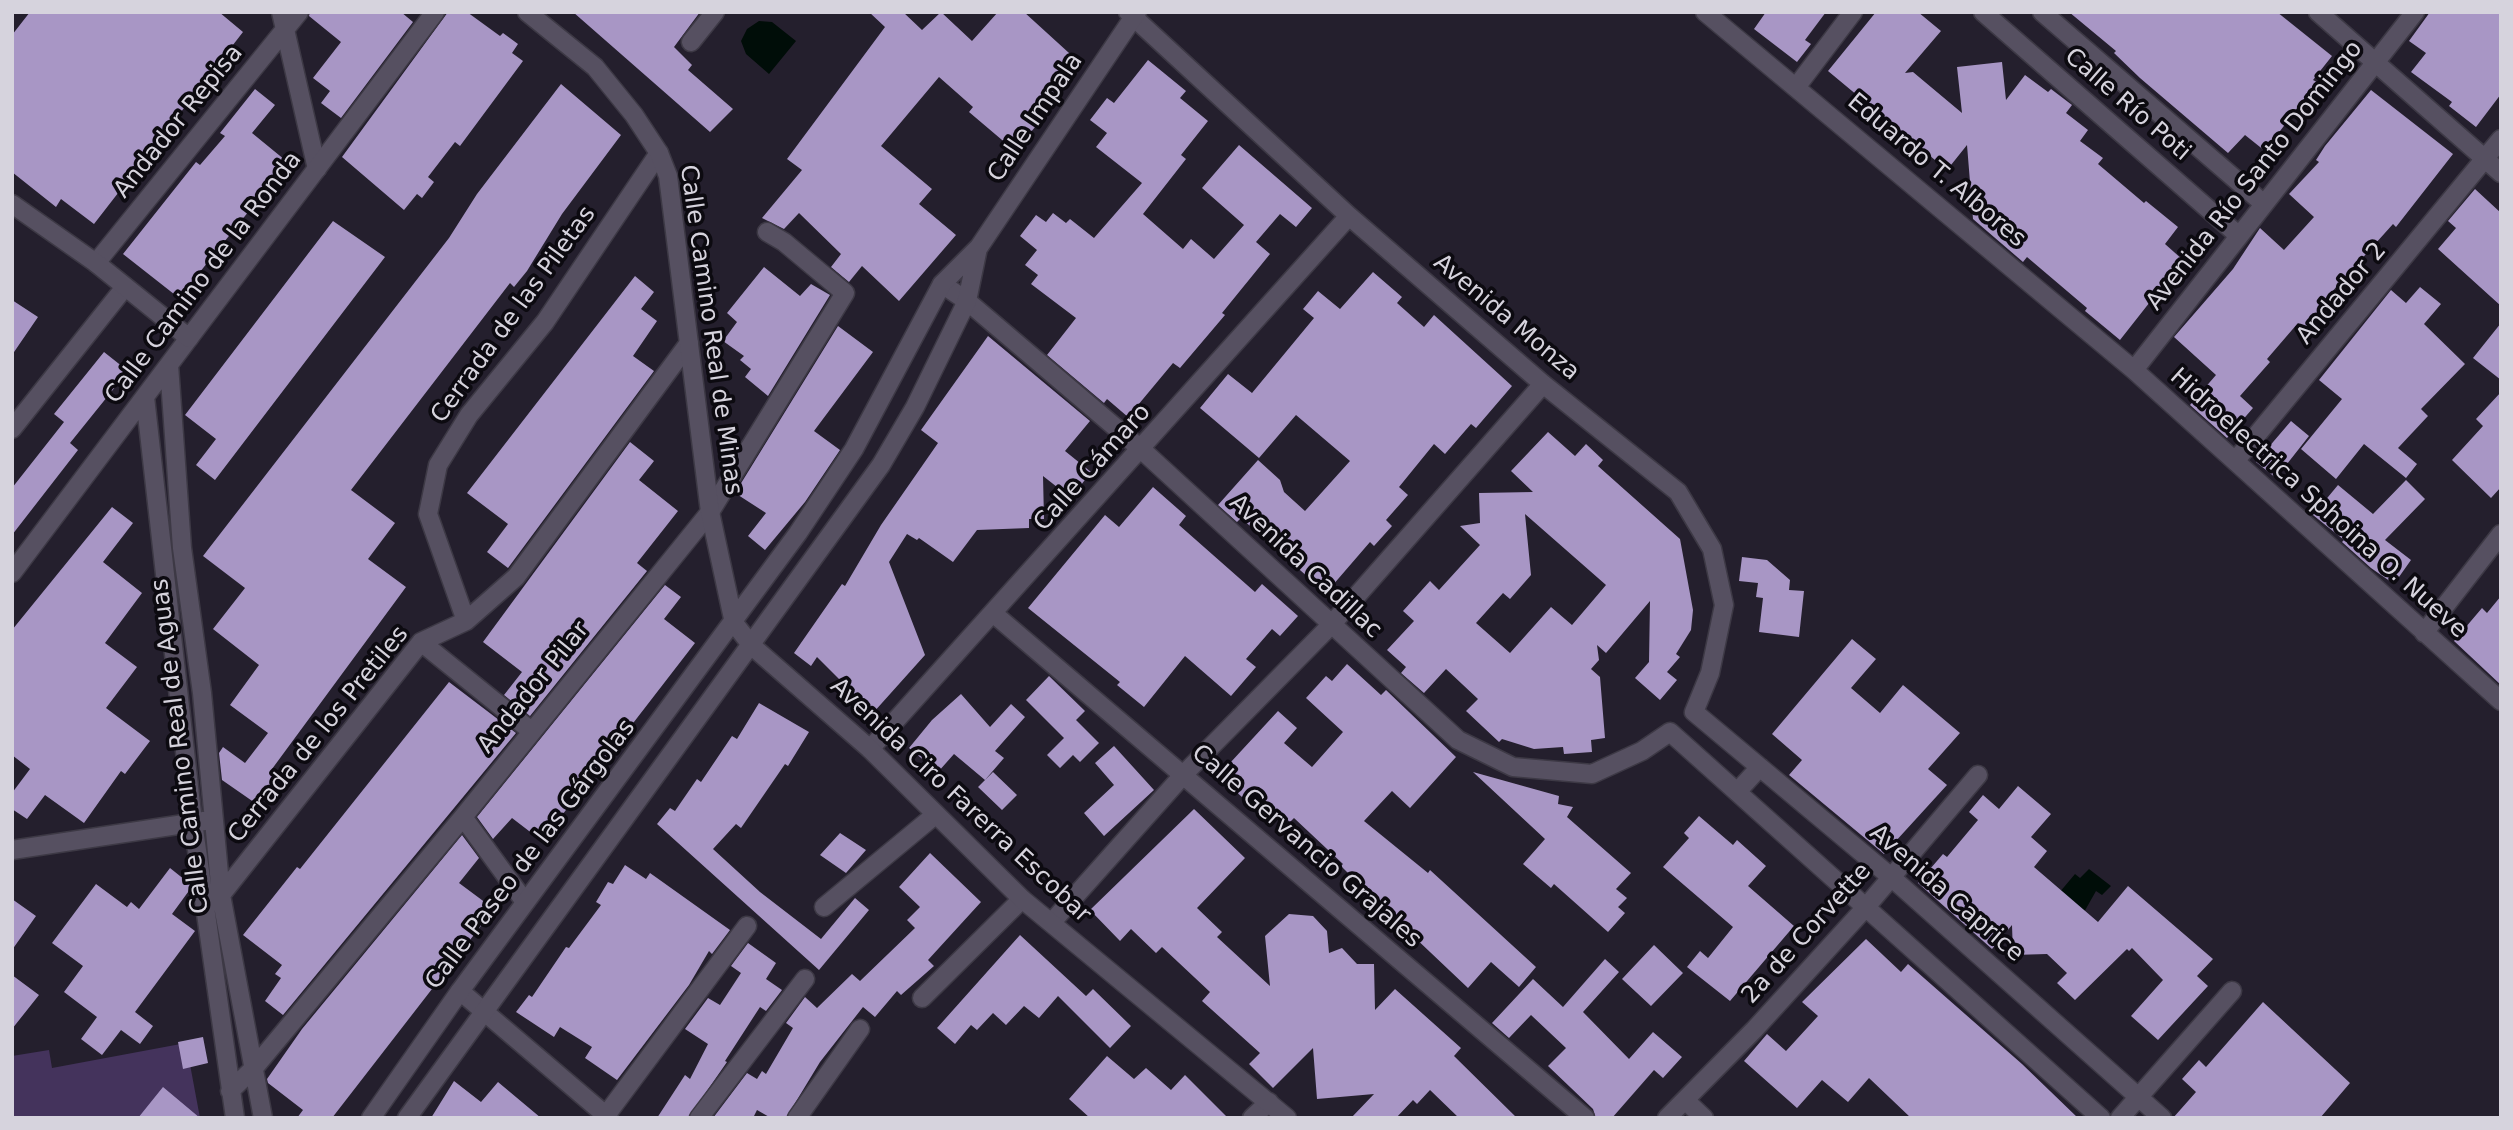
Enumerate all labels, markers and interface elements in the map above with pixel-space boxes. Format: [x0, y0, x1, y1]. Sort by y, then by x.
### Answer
street label: Avenida Río Santo Domingo [2141, 35, 2369, 317]
street label: Andador Repisa [109, 40, 249, 204]
street label: Calle Río Poti [2058, 43, 2196, 167]
street label: Calle Impala [982, 48, 1090, 188]
street label: Eduardo T. Albores [1841, 88, 2031, 254]
street label: Calle Camino de la Ronda [100, 146, 308, 410]
street label: Calle Camino Real de Minas [673, 163, 747, 497]
street label: Cerrada de las Piletas [426, 201, 602, 429]
street label: Andador 2 [2291, 237, 2393, 351]
street label: Avenida Monza [1427, 249, 1585, 387]
street label: Hidroelectrica Sphoina O. Nueve [2164, 363, 2472, 645]
street label: Calle Cámaro [1029, 399, 1157, 537]
street label: Avenida Cadillac [1223, 489, 1387, 645]
street label: Calle Camino Real de Aguas [146, 577, 216, 915]
street label: Andador Pilar [472, 616, 596, 760]
street label: Cerrada de los Pretiles [223, 621, 415, 849]
street label: Avenida Ciro Farerra Escobar [824, 673, 1096, 929]
street label: Calle Paseo de las Gárgolas [420, 714, 642, 996]
street label: Calle Gervancio Grajales [1185, 739, 1427, 955]
street label: Avenida Caprice [1863, 819, 2029, 969]
street label: 2a de Corvette [1736, 858, 1878, 1010]

